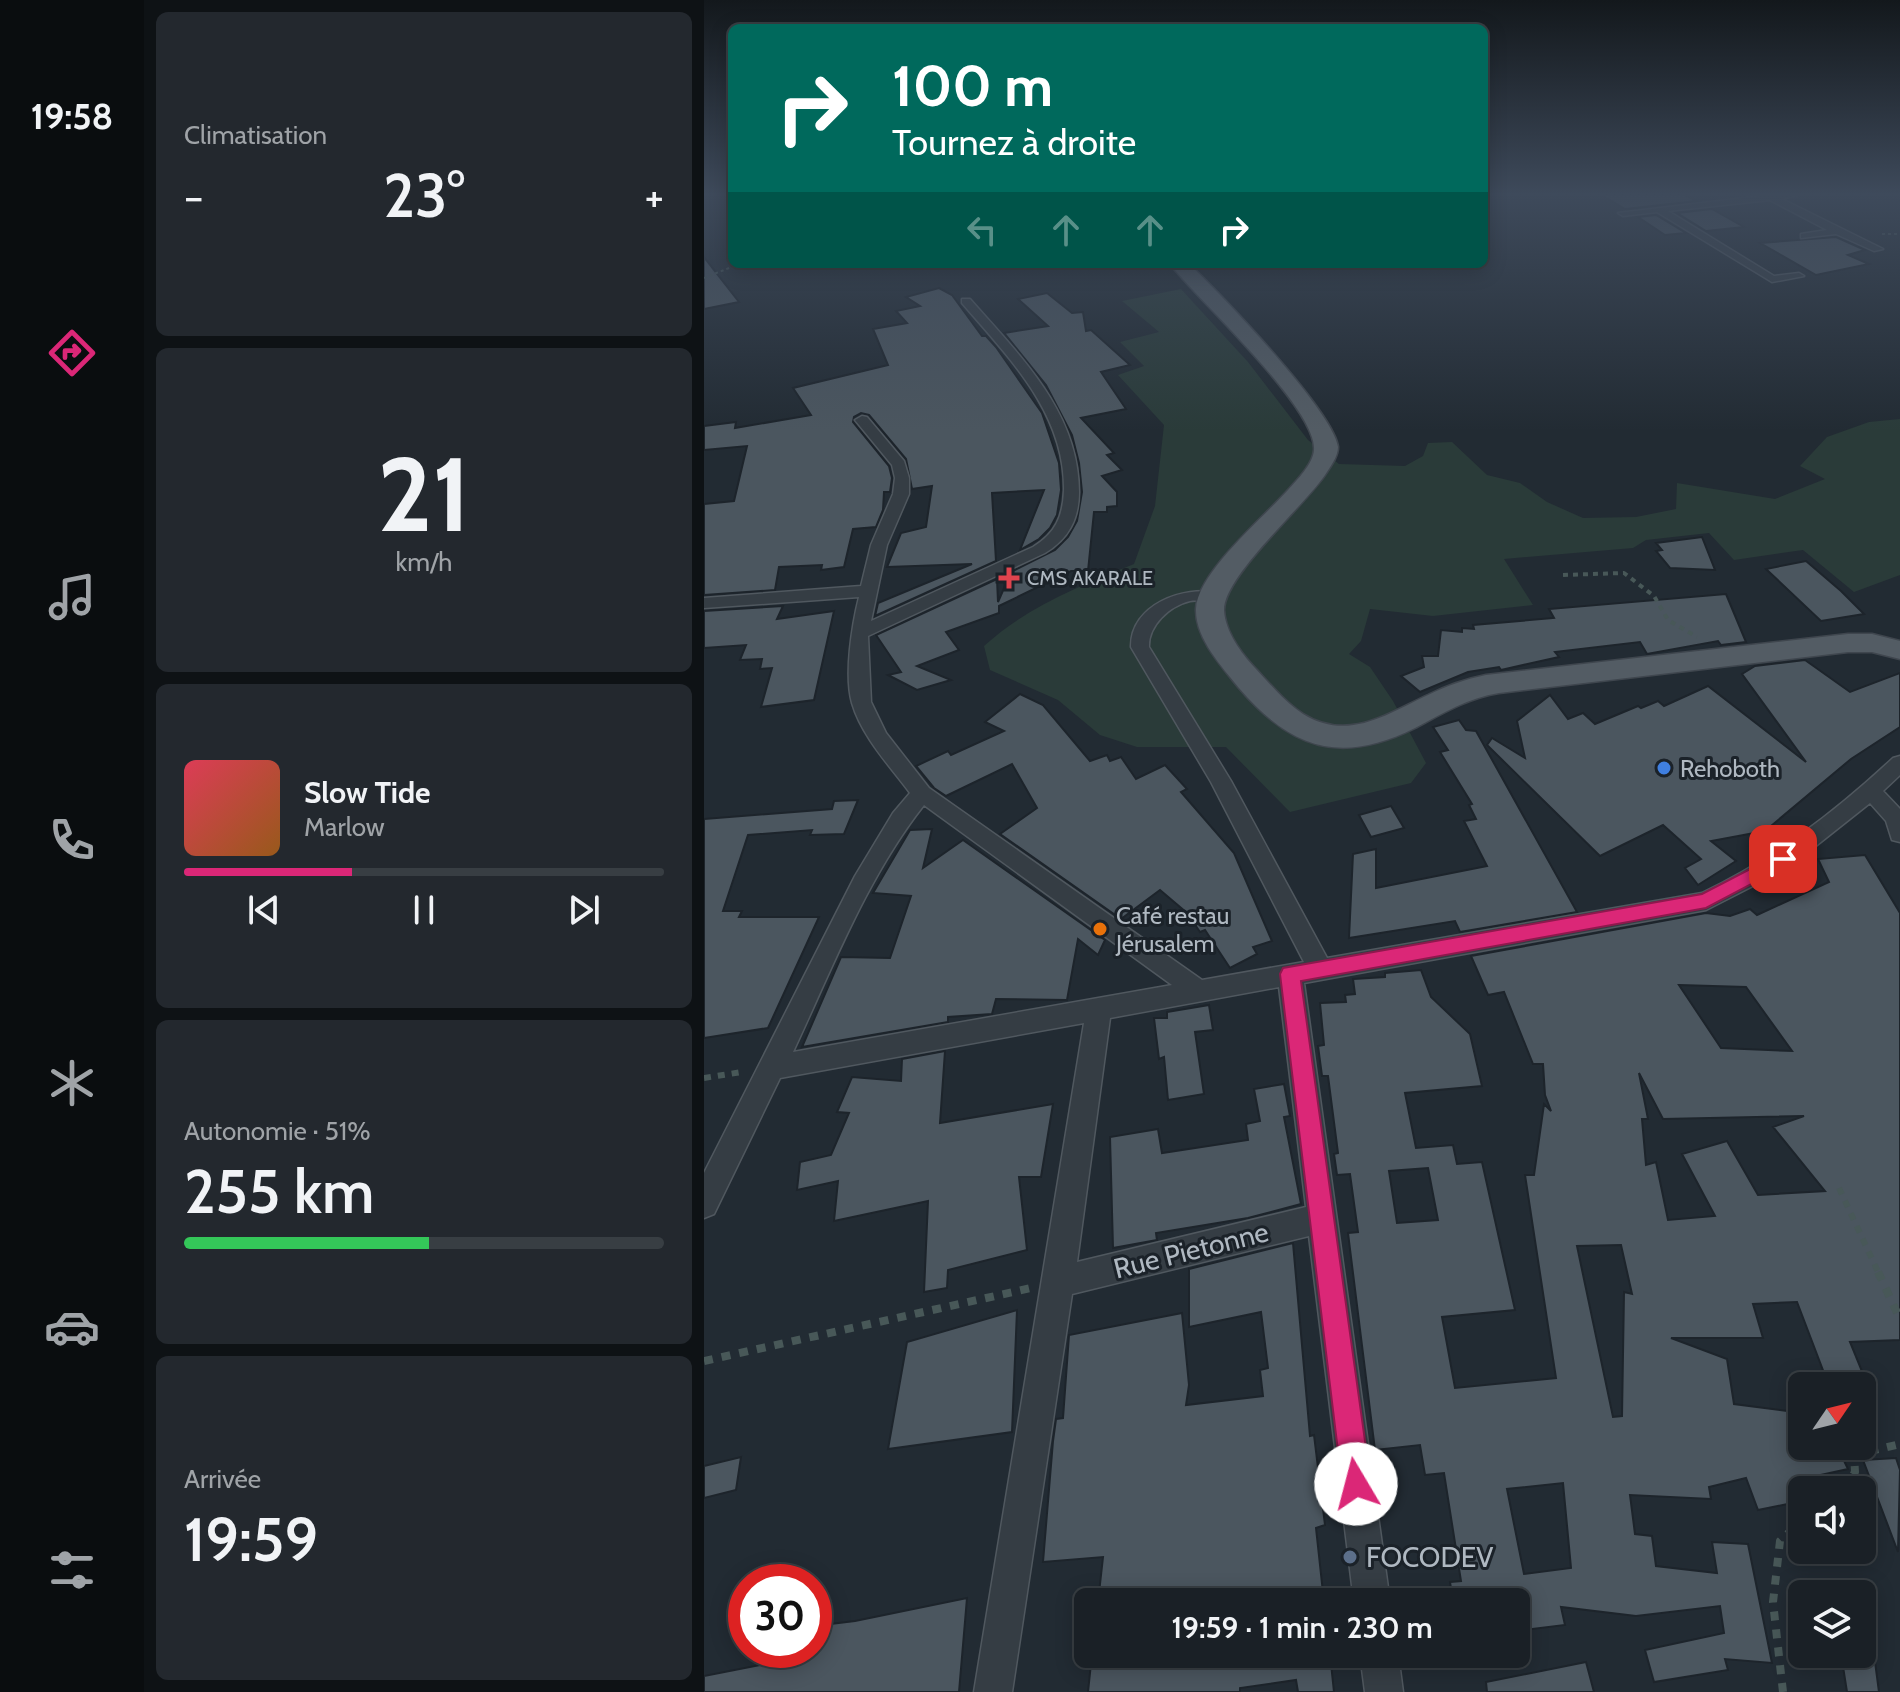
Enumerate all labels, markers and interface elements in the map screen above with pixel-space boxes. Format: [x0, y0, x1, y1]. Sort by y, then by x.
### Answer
text: 100 m [892, 52, 1053, 120]
icon: right [760, 56, 864, 160]
text: 19:58 [31, 94, 113, 138]
text: Climatisation [184, 119, 327, 151]
text: Tournez à droite [892, 120, 1136, 164]
text: 23° [383, 159, 465, 232]
text: − [184, 170, 203, 223]
text: + [645, 170, 664, 223]
icon: left [960, 208, 1004, 252]
icon: ahead [1044, 208, 1088, 252]
icon: ahead [1128, 208, 1172, 252]
icon: right [1212, 208, 1256, 252]
icon: directions [44, 325, 100, 381]
text: 21 [377, 431, 471, 557]
text: km/h [396, 546, 452, 578]
place label: CMS AKARALE [1027, 566, 1153, 590]
marker: CMS AKARALE [998, 567, 1020, 589]
icon: music [44, 569, 100, 625]
place label: Rehoboth [1680, 754, 1780, 783]
marker: Rehoboth [1655, 759, 1673, 777]
text: Slow Tide [304, 774, 431, 811]
text: Marlow [304, 811, 385, 843]
icon: phone [44, 812, 100, 868]
pin [1749, 825, 1817, 893]
icon: arrive [1761, 837, 1805, 881]
icon: previous [242, 888, 286, 932]
icon: pause [402, 888, 446, 932]
icon: next [562, 888, 606, 932]
place label: Café restau Jérusalem [1115, 901, 1229, 958]
marker: Café restau Jérusalem [1091, 920, 1109, 938]
icon: climate [44, 1055, 100, 1111]
text: Autonomie · 51% [184, 1115, 371, 1147]
text: 255 km [184, 1155, 374, 1228]
street label: Rue Pietonne [1110, 1214, 1272, 1286]
icon: car [44, 1299, 100, 1355]
north arrow [1788, 1372, 1876, 1460]
map controls [1788, 1372, 1876, 1668]
position arrow [1314, 1442, 1398, 1526]
text: Arrivée [184, 1463, 261, 1495]
button: sound [1788, 1476, 1876, 1564]
text: 19:59 [184, 1503, 318, 1576]
place label: FOCODEV [1366, 1540, 1493, 1574]
icon: filters [44, 1542, 100, 1598]
marker: FOCODEV [1341, 1548, 1359, 1566]
speed limit sign: 30 [728, 1564, 832, 1668]
button: layers [1788, 1580, 1876, 1668]
text: 19:59 · 1 min · 230 m [1171, 1609, 1433, 1646]

